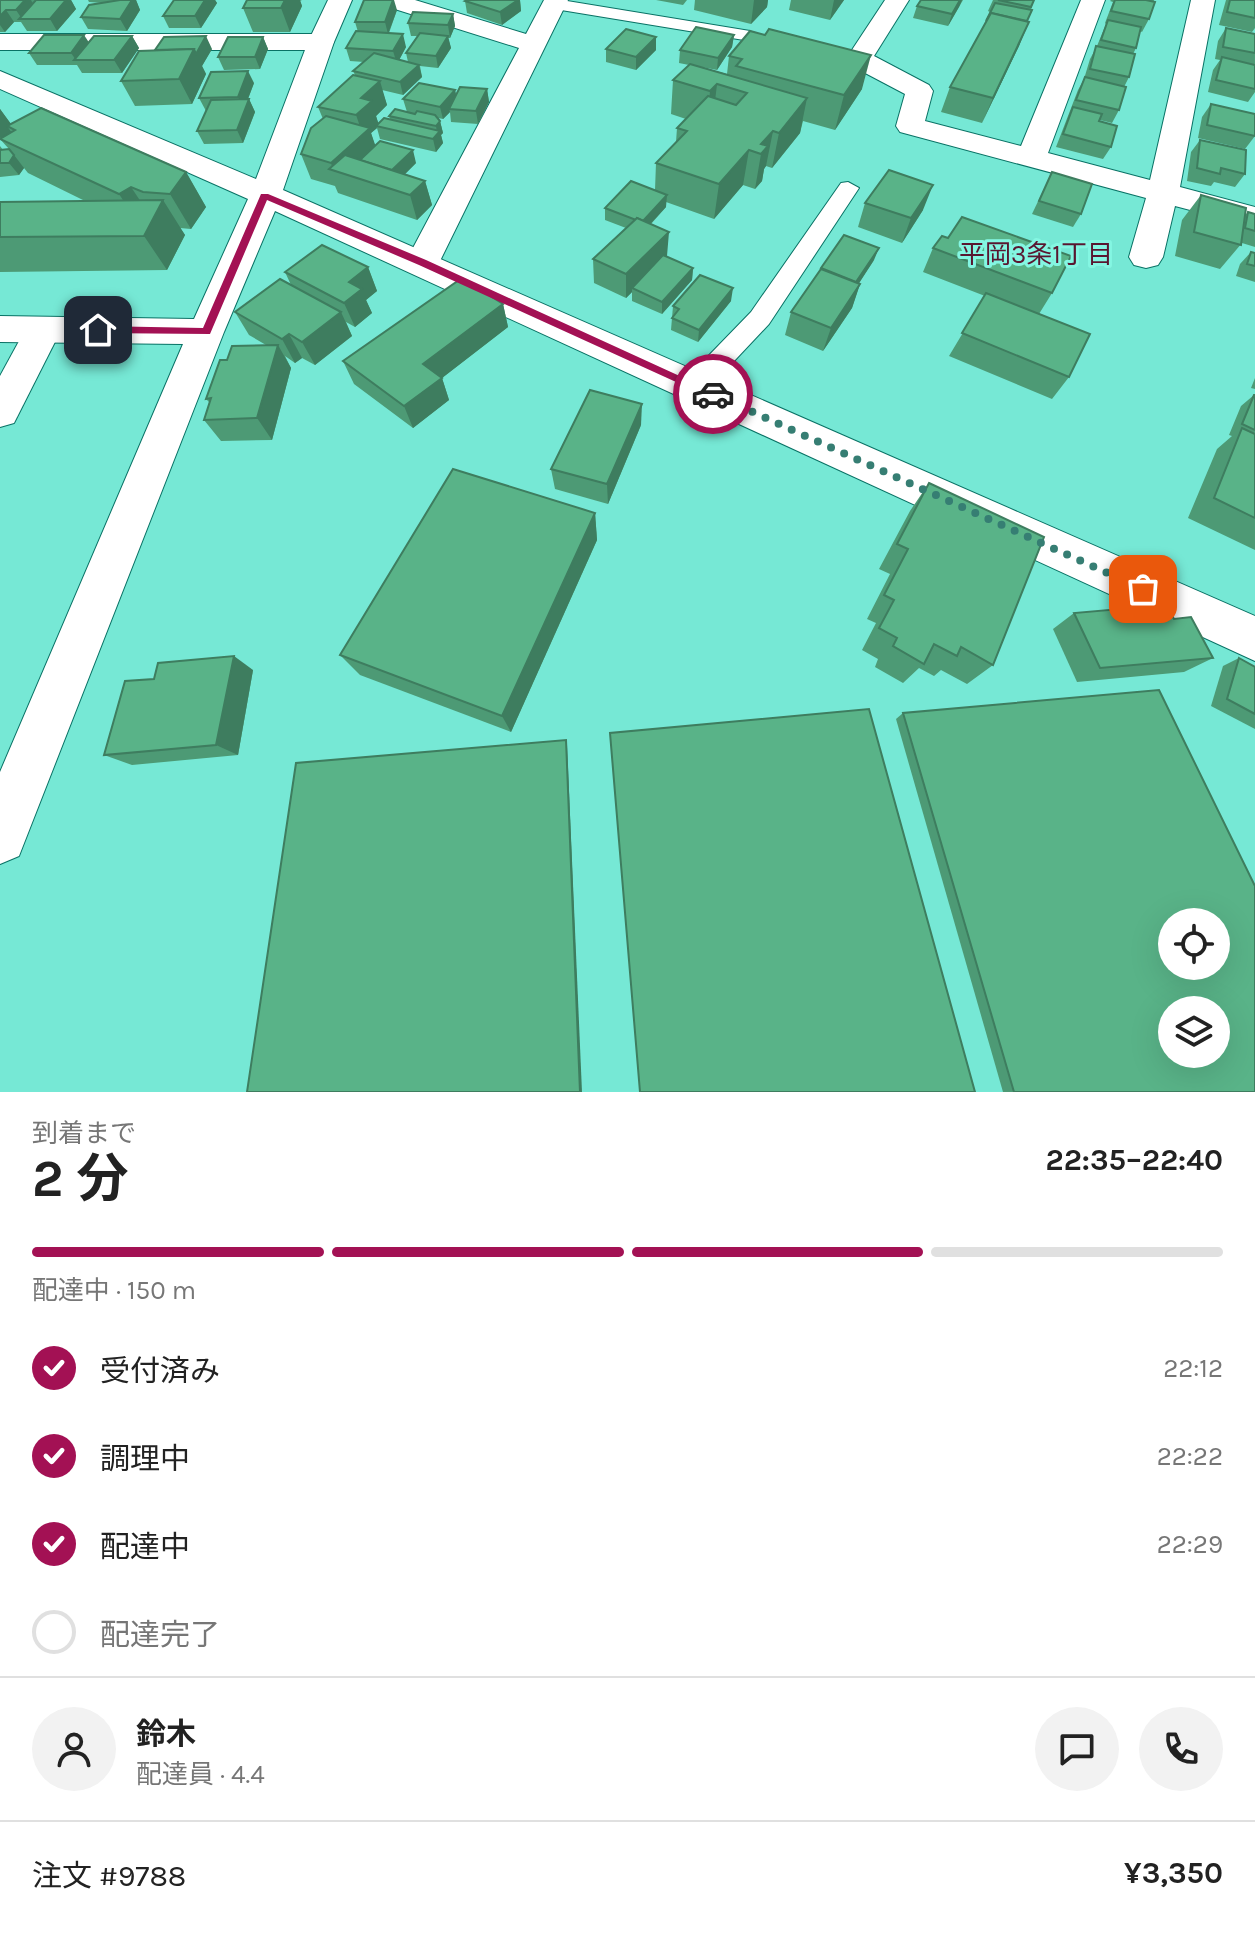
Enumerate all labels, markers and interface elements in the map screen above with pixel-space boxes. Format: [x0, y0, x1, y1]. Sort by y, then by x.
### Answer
district label: 平岡3条1丁目 [959, 239, 1113, 270]
pin [64, 296, 132, 364]
icon: home [76, 308, 120, 352]
courier [673, 354, 753, 434]
icon: car [691, 372, 735, 416]
pin [1109, 555, 1177, 623]
icon: bag [1121, 567, 1165, 611]
map controls [1158, 908, 1230, 1068]
button: locate [1158, 908, 1230, 980]
button: layers [1158, 996, 1230, 1068]
text: 到着まで [32, 1118, 136, 1149]
text: 22:35–22:40 [1046, 1142, 1223, 1178]
text: 2 分 [32, 1148, 129, 1209]
text: 配達中 · 150 m [32, 1275, 196, 1306]
icon: check [32, 1346, 76, 1390]
text: 受付済み [100, 1353, 220, 1389]
text: 22:12 [1163, 1353, 1223, 1384]
icon: check [32, 1434, 76, 1478]
text: 調理中 [100, 1441, 190, 1477]
text: 22:22 [1157, 1441, 1223, 1472]
icon: check [32, 1522, 76, 1566]
text: 配達中 [100, 1529, 190, 1565]
text: 22:29 [1157, 1529, 1223, 1560]
text: 配達完了 [100, 1617, 220, 1653]
button: person [32, 1707, 116, 1791]
button: chat [1035, 1707, 1119, 1791]
button: phone [1139, 1707, 1223, 1791]
text: 鈴木 [136, 1716, 196, 1752]
text: 配達員 · 4.4 [136, 1759, 265, 1790]
text: ¥3,350 [1124, 1855, 1223, 1891]
text: 注文 #9788 [32, 1858, 186, 1894]

